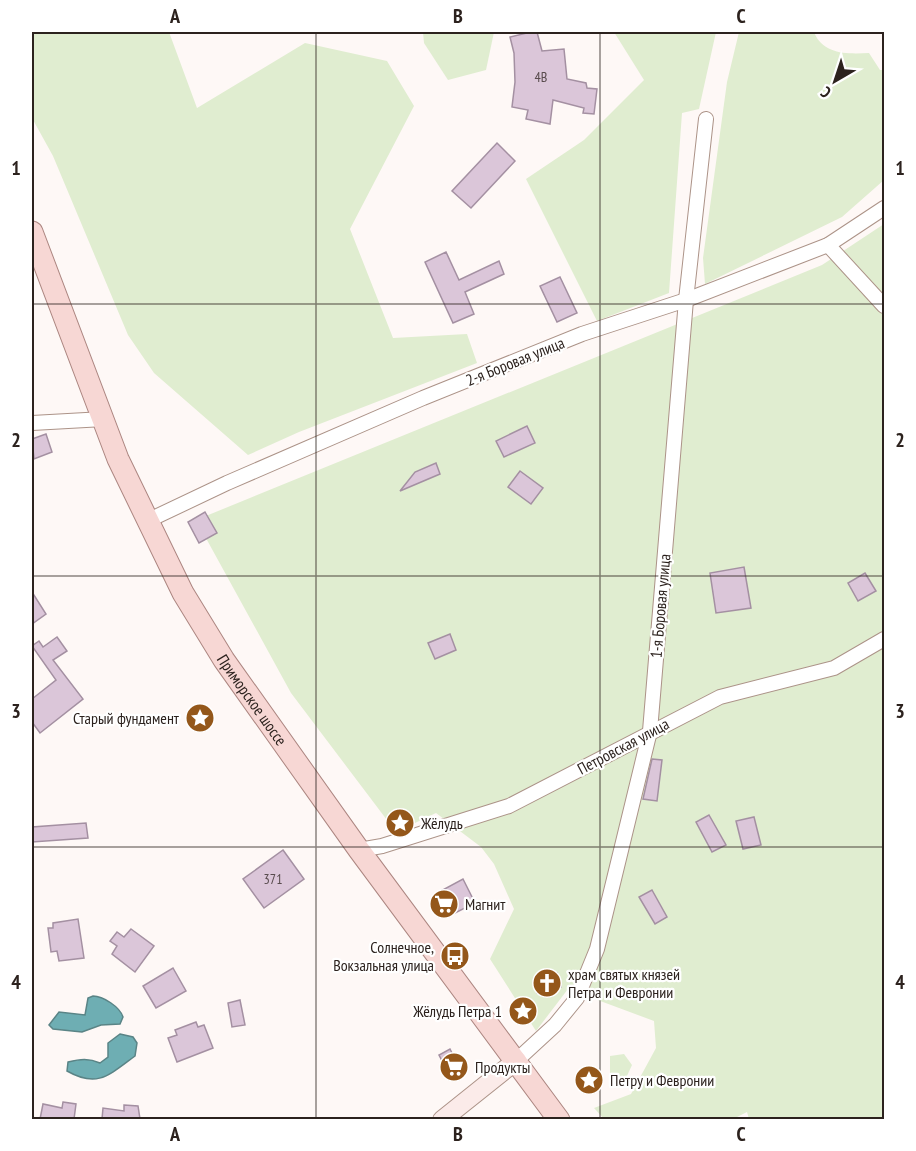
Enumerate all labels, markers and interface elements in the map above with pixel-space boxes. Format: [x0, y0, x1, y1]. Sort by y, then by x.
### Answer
text: A [169, 3, 181, 29]
text: B [453, 3, 463, 29]
text: C [736, 3, 746, 29]
north arrow [805, 51, 865, 111]
house number: 4В [535, 68, 547, 86]
text: С [816, 82, 835, 103]
text: 1 [11, 155, 21, 181]
text: 1 [895, 155, 905, 181]
street label: 2-я Боровая улица [463, 332, 567, 390]
text: 2 [11, 427, 21, 453]
text: 2 [895, 427, 905, 453]
street label: 1-я Боровая улица [645, 553, 675, 659]
street label: Приморское шоссе [213, 651, 291, 749]
text: 3 [11, 698, 21, 724]
text: 3 [895, 698, 905, 724]
place icon: Старый фундамент [184, 702, 216, 734]
place label: Старый фундамент [73, 708, 180, 728]
street label: Петровская улица [574, 713, 672, 779]
place icon: Жёлудь [384, 807, 416, 839]
place label: Жёлудь [420, 813, 463, 833]
house number: 371 [264, 870, 282, 888]
supermarket icon: Магнит [428, 888, 460, 920]
place label: Магнит [465, 894, 506, 914]
place label: Солнечное, Вокзальная улица [333, 937, 434, 975]
bus stop icon: Солнечное, Вокзальная улица [439, 940, 471, 972]
place label: храм святых князей Петра и Февронии [568, 964, 680, 1002]
church icon: храм святых князей Петра и Февронии [531, 967, 563, 999]
text: 4 [11, 969, 21, 995]
text: 4 [895, 969, 905, 995]
place icon: Жёлудь Петра 1 [507, 995, 539, 1027]
place label: Жёлудь Петра 1 [412, 1001, 502, 1021]
supermarket icon: Продукты [438, 1051, 470, 1083]
place label: Продукты [475, 1057, 530, 1077]
place icon: Петру и Февронии [573, 1064, 605, 1096]
place label: Петру и Февронии [610, 1070, 714, 1090]
text: A [169, 1121, 181, 1147]
text: B [453, 1121, 463, 1147]
text: C [736, 1121, 746, 1147]

